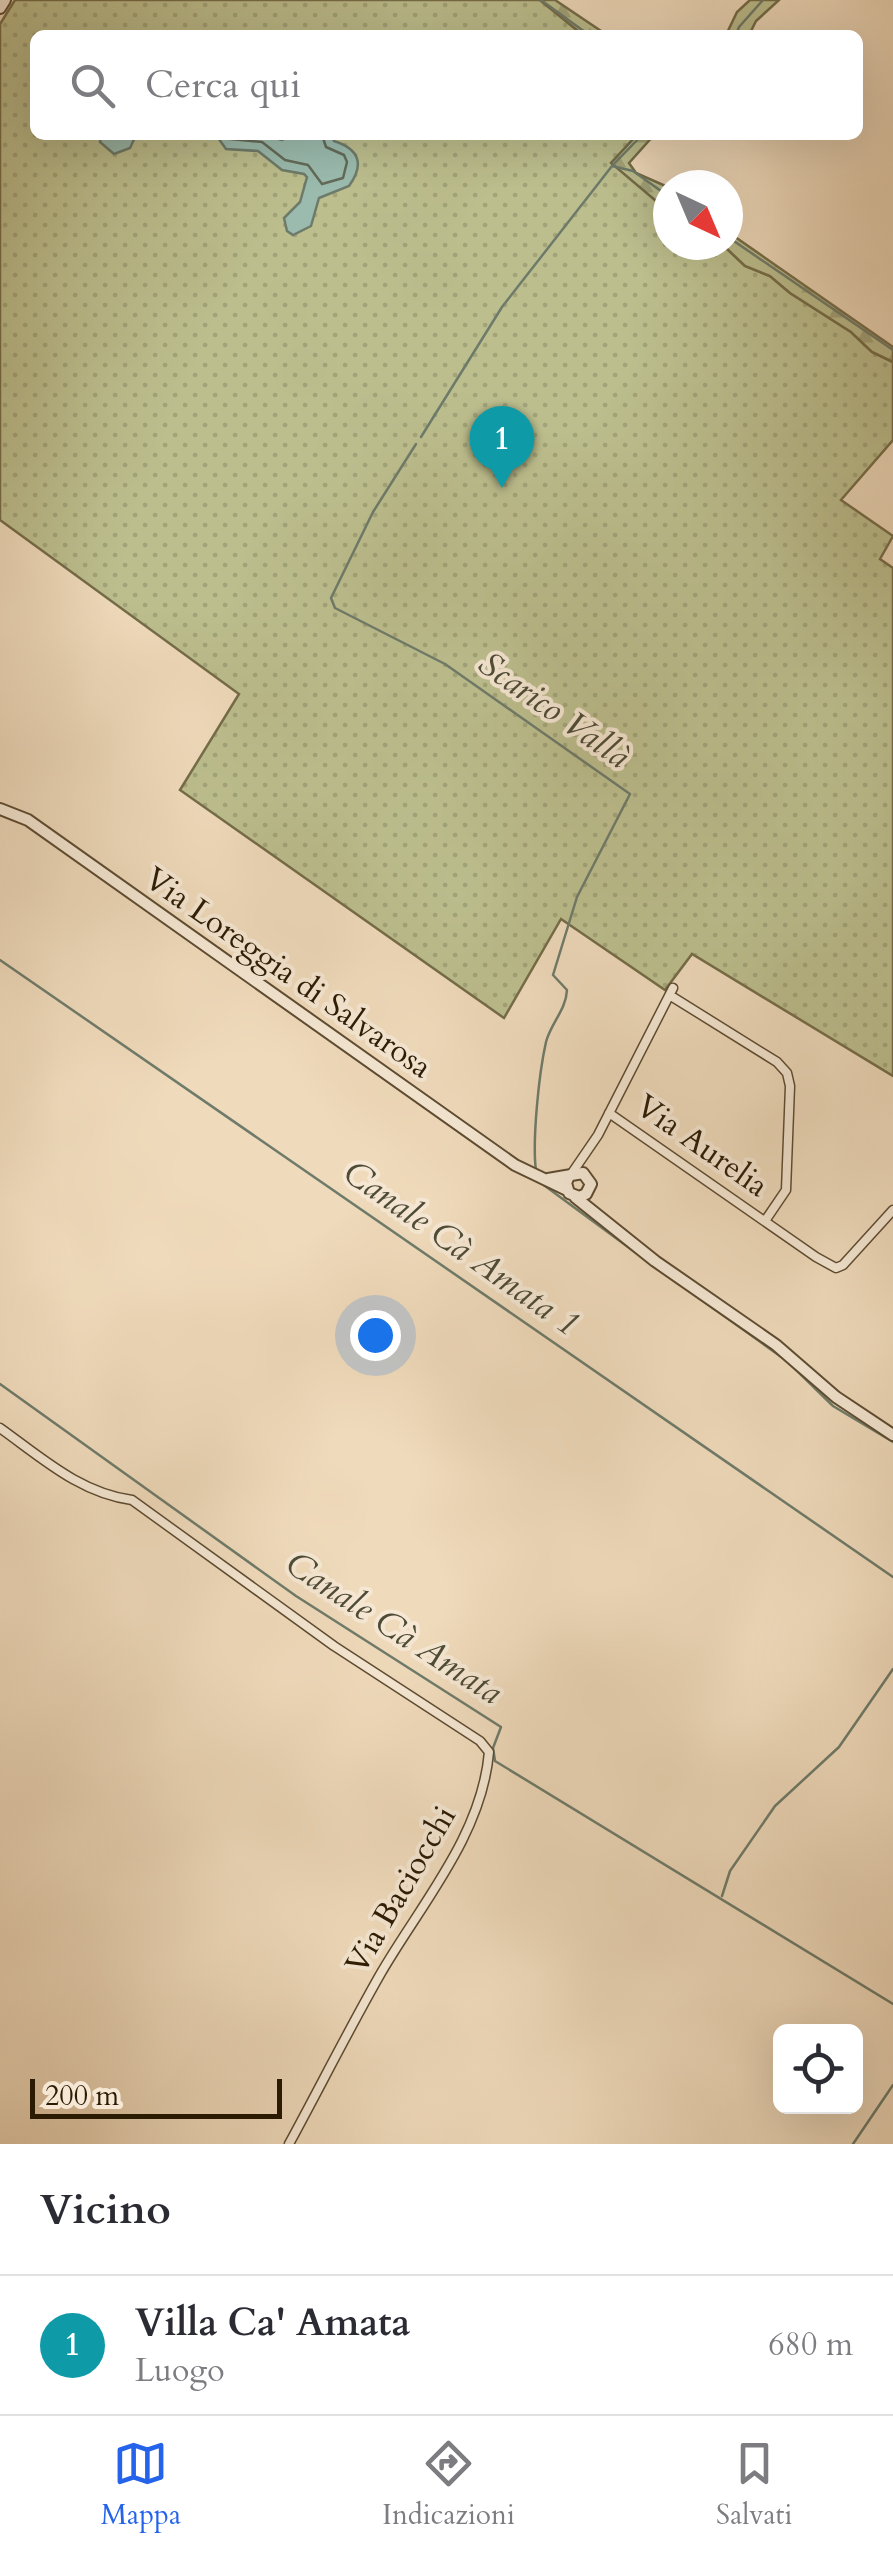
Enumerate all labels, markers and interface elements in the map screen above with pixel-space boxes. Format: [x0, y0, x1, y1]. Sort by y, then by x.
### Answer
search box [30, 30, 863, 140]
icon: search [65, 58, 120, 113]
text: Cerca qui [145, 59, 301, 111]
north arrow [653, 170, 743, 260]
pin: 1 [470, 406, 534, 488]
water label: Scarico Vallà [469, 640, 639, 780]
street label: Via Loreggia di Salvarosa [136, 857, 441, 1089]
street label: Via Aurelia [627, 1084, 777, 1208]
water label: Canale Cà Amata 1 [334, 1149, 588, 1347]
your location [350, 1310, 401, 1361]
water label: Canale Cà Amata [276, 1540, 512, 1716]
street label: Via Baciocchi [335, 1798, 467, 1982]
map controls [773, 2024, 863, 2114]
button: locate [773, 2024, 863, 2114]
scale bar [30, 2074, 282, 2118]
text: 200 m [45, 2077, 119, 2115]
text: Vicino [40, 2181, 171, 2238]
text: Villa Ca' Amata [135, 2297, 410, 2349]
text: 1 [64, 2323, 81, 2367]
text: 680 m [768, 2323, 853, 2367]
text: Luogo [135, 2349, 224, 2393]
tab: Mappa [101, 2436, 181, 2534]
tab: Indicazioni [382, 2436, 515, 2534]
tab: Salvati [716, 2436, 792, 2534]

